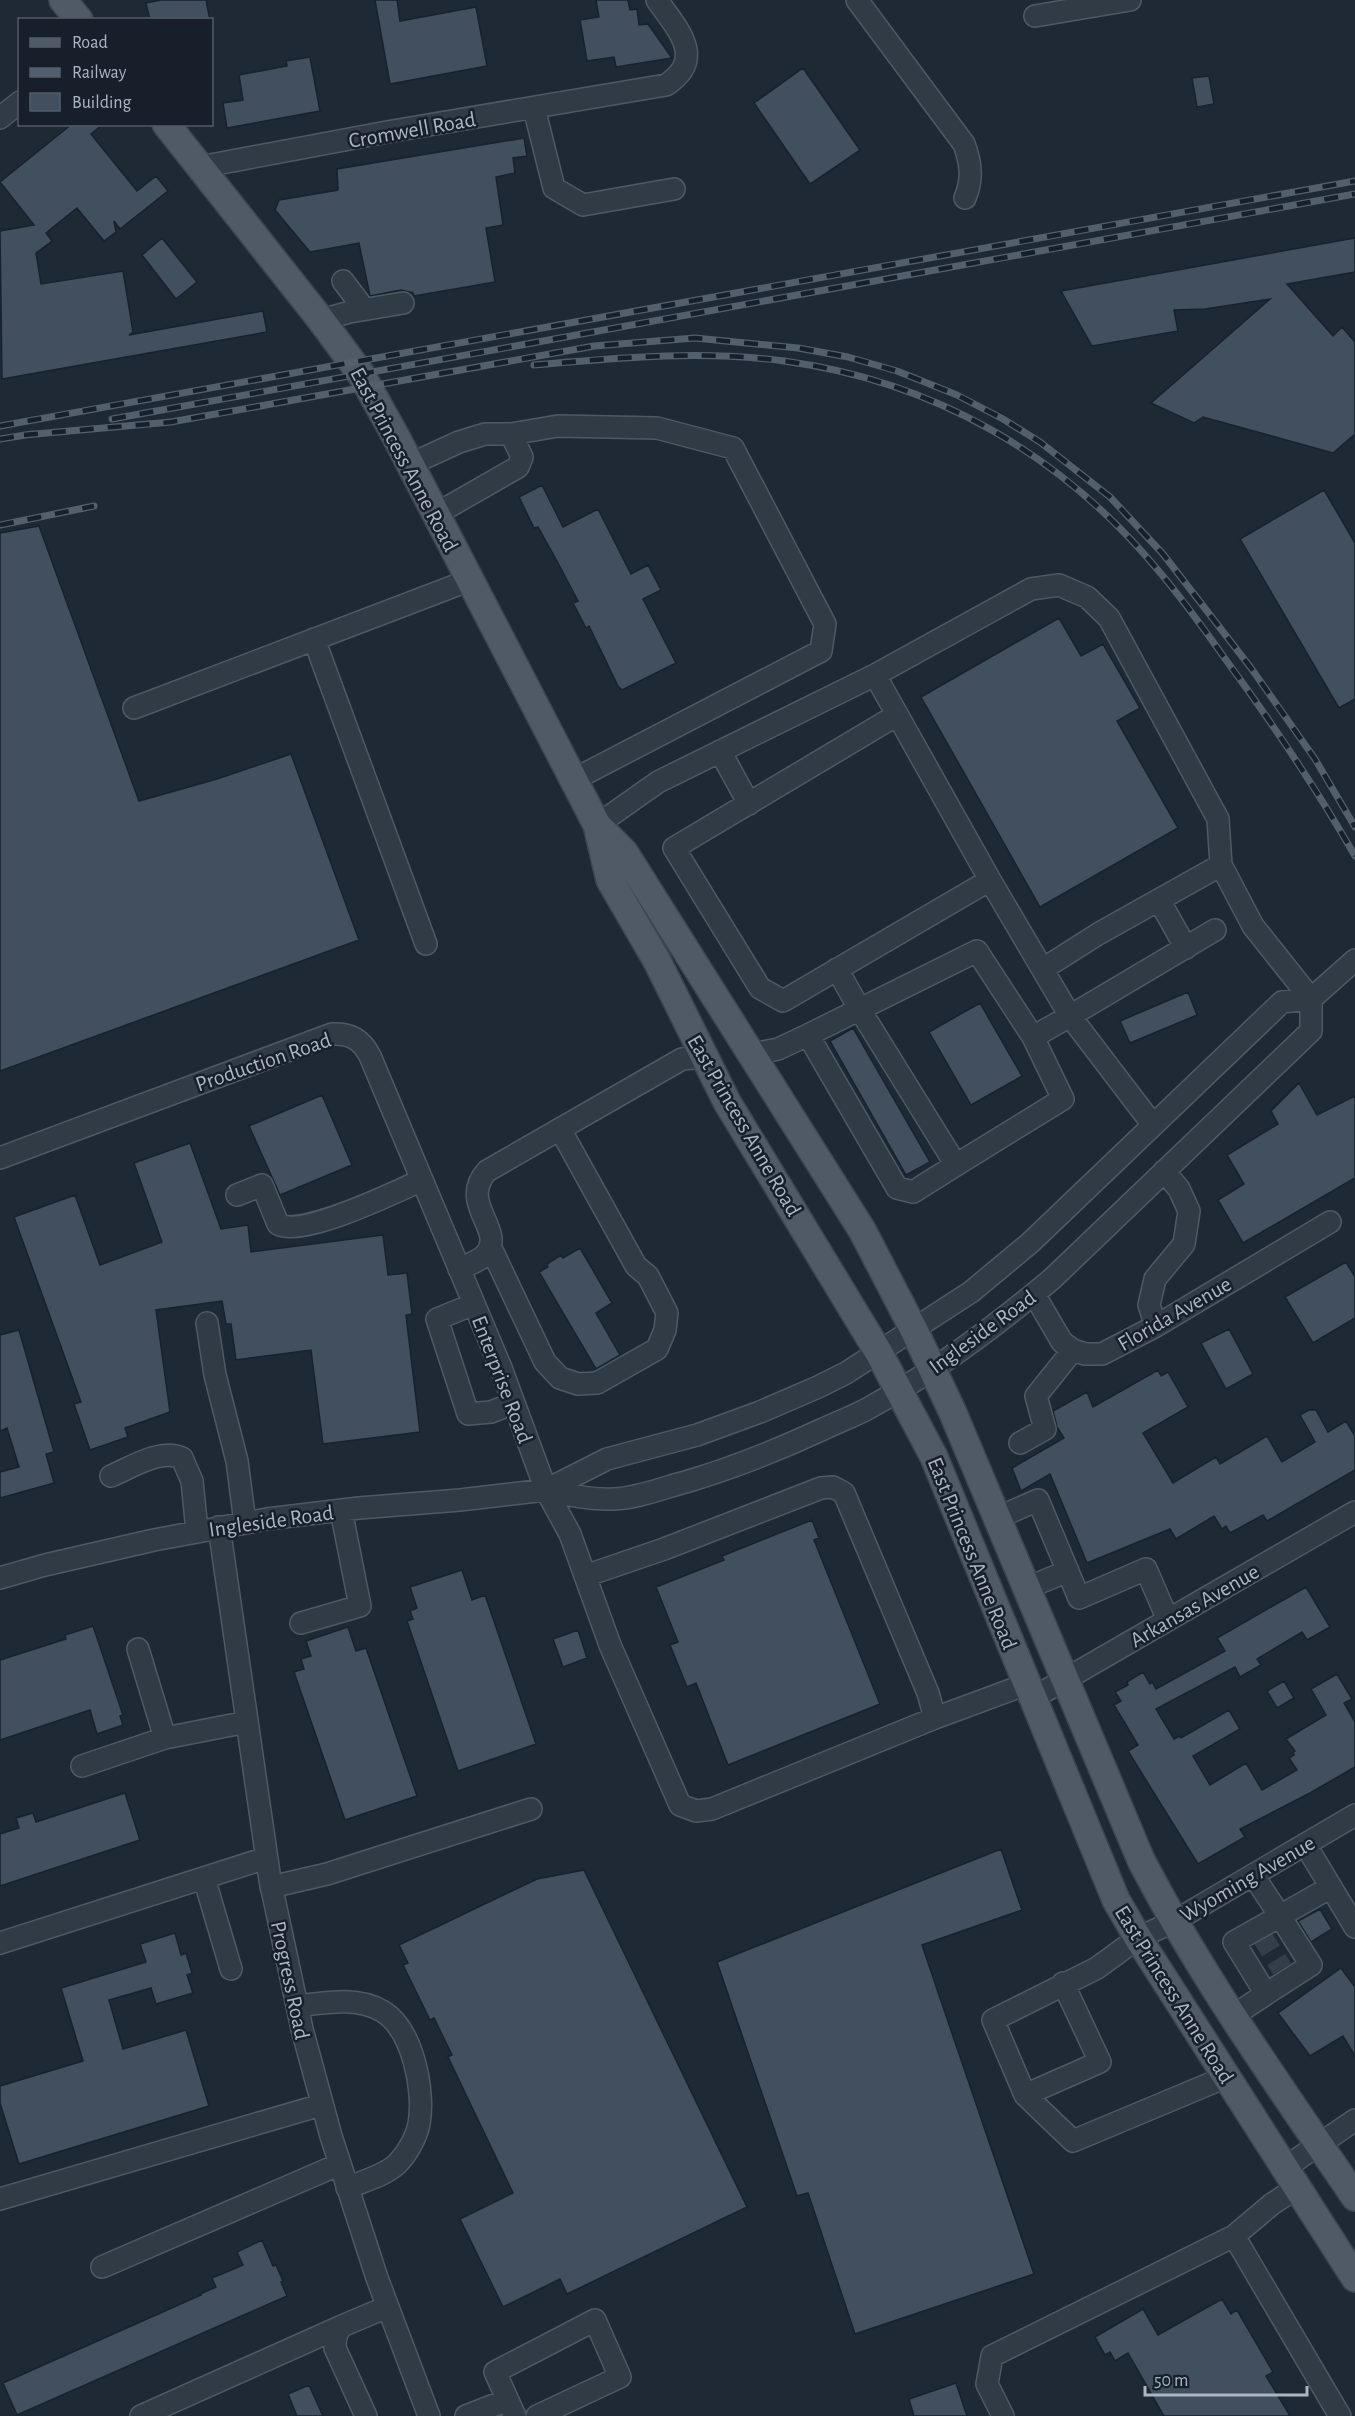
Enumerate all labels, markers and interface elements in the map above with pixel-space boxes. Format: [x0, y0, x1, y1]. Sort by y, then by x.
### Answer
legend [18, 18, 213, 126]
text: Road [72, 34, 108, 52]
text: Railway [72, 64, 127, 82]
text: Building [72, 94, 132, 112]
street label: Cromwell Road [347, 108, 477, 152]
street label: East Princess Anne Road [346, 364, 462, 555]
street label: Production Road [193, 1028, 334, 1095]
street label: East Princess Anne Road [683, 1031, 805, 1220]
street label: Florida Avenue [1114, 1273, 1235, 1355]
street label: Ingleside Road [925, 1286, 1040, 1378]
street label: Enterprise Road [468, 1313, 536, 1446]
street label: East Princess Anne Road [923, 1454, 1021, 1653]
street label: Ingleside Road [207, 1501, 335, 1541]
street label: Arkansas Avenue [1126, 1560, 1263, 1652]
street label: Wyoming Avenue [1176, 1831, 1319, 1926]
street label: East Princess Anne Road [1110, 1902, 1238, 2087]
street label: Progress Road [267, 1919, 313, 2041]
scale bar [1145, 2359, 1307, 2397]
text: 50 m [1154, 2372, 1188, 2390]

